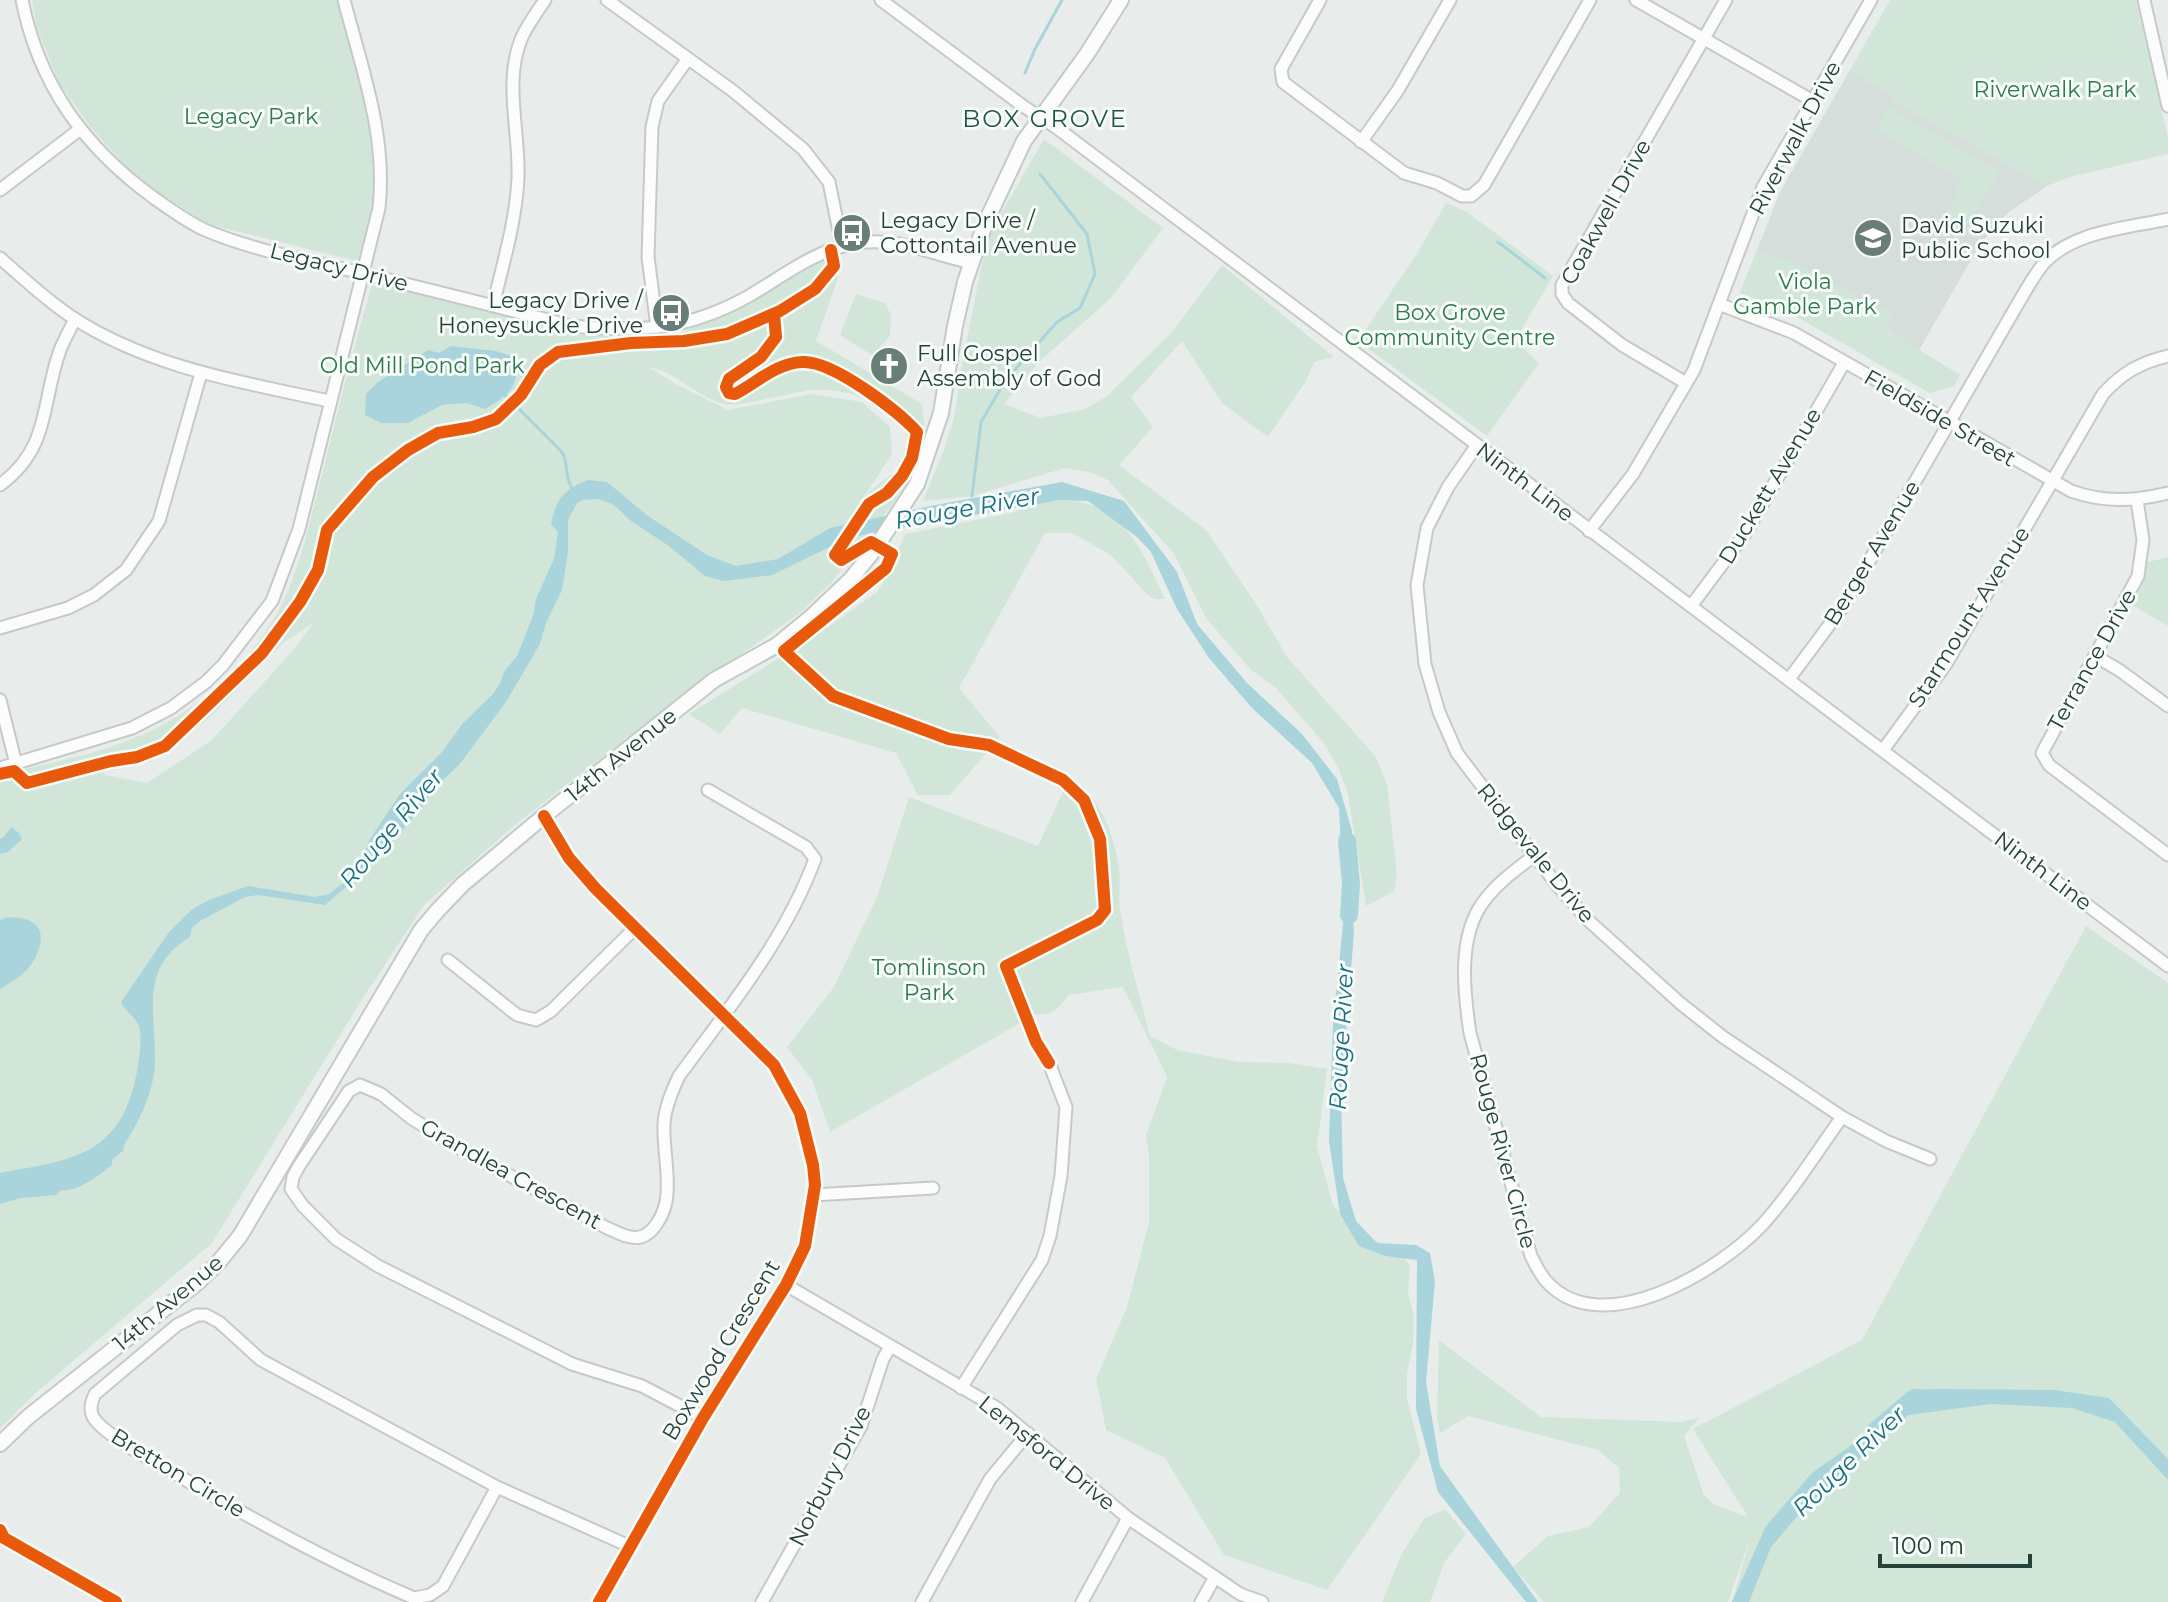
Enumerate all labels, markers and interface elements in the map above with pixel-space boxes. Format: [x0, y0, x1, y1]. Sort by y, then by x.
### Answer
street label: Riverwalk Drive [1743, 57, 1847, 219]
park label: Riverwalk Park [1974, 76, 2137, 103]
park label: Legacy Park [184, 103, 319, 130]
district label: BOX GROVE [962, 104, 1128, 133]
street label: Coakwell Drive [1555, 135, 1657, 289]
place label: Legacy Drive / Cottontail Avenue [880, 207, 1077, 259]
bus stop icon: Legacy Drive / Cottontail Avenue [831, 212, 873, 254]
place label: David Suzuki Public School [1901, 212, 2051, 264]
school or university icon: David Suzuki Public School [1852, 217, 1894, 259]
street label: Legacy Drive [267, 237, 411, 297]
park label: Viola Gamble Park [1733, 268, 1878, 320]
place label: Legacy Drive / Honeysuckle Drive [438, 287, 645, 339]
bus stop icon: Legacy Drive / Honeysuckle Drive [650, 292, 692, 334]
park label: Box Grove Community Centre [1345, 299, 1555, 351]
place label: Full Gospel Assembly of God [917, 340, 1102, 392]
church icon: Full Gospel Assembly of God [868, 345, 910, 387]
park label: Old Mill Pond Park [320, 352, 525, 379]
street label: Fieldside Street [1859, 364, 2021, 472]
street label: Duckett Avenue [1713, 403, 1827, 569]
street label: Ninth Line [1471, 437, 1579, 527]
street label: Berger Avenue [1818, 476, 1926, 630]
water label: Rouge River [892, 481, 1043, 535]
street label: Starmount Avenue [1902, 522, 2036, 712]
street label: Terrance Drive [2042, 584, 2142, 736]
street label: 14th Avenue [560, 702, 682, 808]
water label: Rouge River [333, 762, 450, 893]
street label: Ridgevale Drive [1471, 778, 1601, 928]
street label: Ninth Line [1989, 826, 2097, 916]
park label: Tomlinson Park [872, 954, 986, 1006]
water label: Rouge River [1323, 962, 1359, 1111]
street label: Rouge River Circle [1464, 1050, 1542, 1252]
street label: Grandlea Crescent [416, 1113, 606, 1235]
street label: 14th Avenue [108, 1249, 228, 1357]
street label: Boxwood Crescent [656, 1255, 786, 1445]
street label: Lemsford Drive [973, 1390, 1121, 1516]
water label: Rouge River [1786, 1399, 1913, 1522]
street label: Norbury Drive [783, 1401, 877, 1551]
street label: Bretton Circle [106, 1422, 250, 1524]
scale bar [1880, 1518, 2030, 1568]
text: 100 m [1892, 1531, 1964, 1560]

